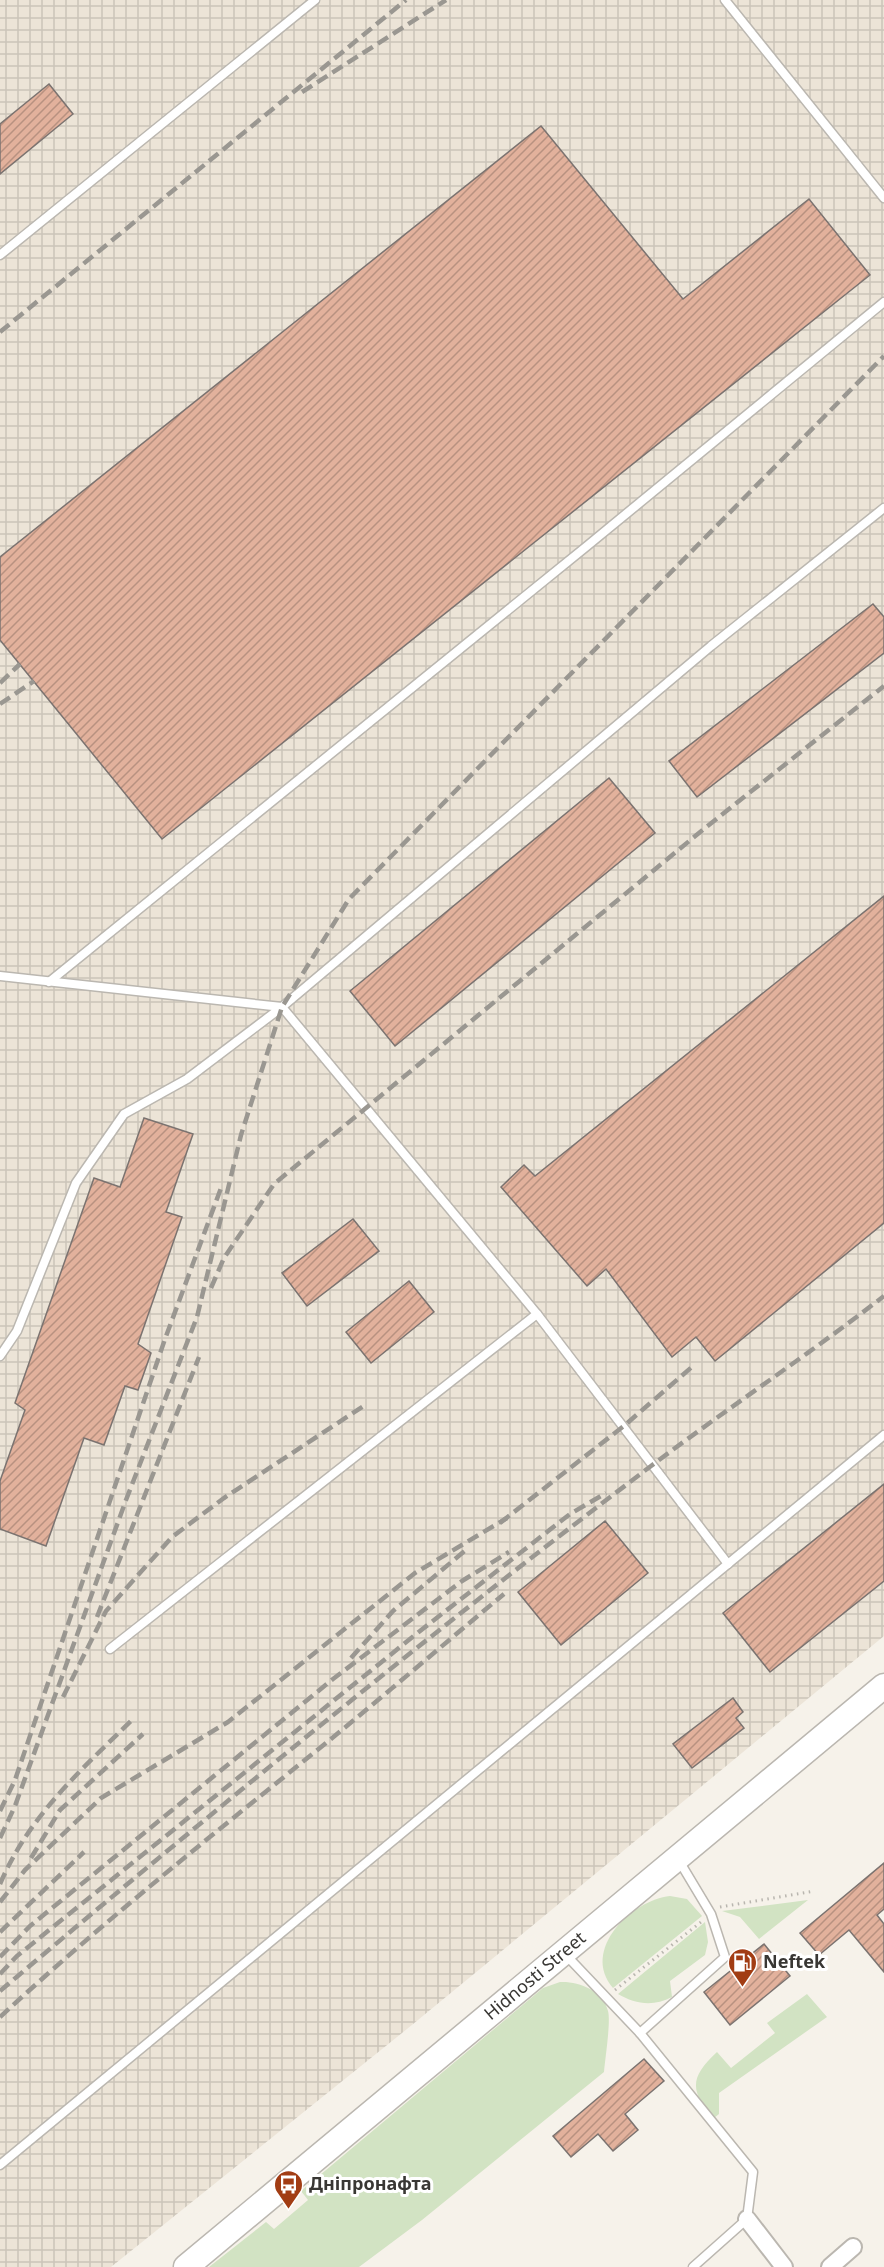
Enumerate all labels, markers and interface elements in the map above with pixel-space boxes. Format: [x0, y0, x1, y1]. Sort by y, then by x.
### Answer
street label: Hidnosti Street [478, 1925, 591, 2025]
fuel station icon: Neftek [726, 1946, 758, 1988]
place label: Neftek [763, 1949, 826, 1973]
bus stop icon: Дніпронафта [272, 2168, 304, 2210]
place label: Дніпронафта [309, 2171, 431, 2195]

